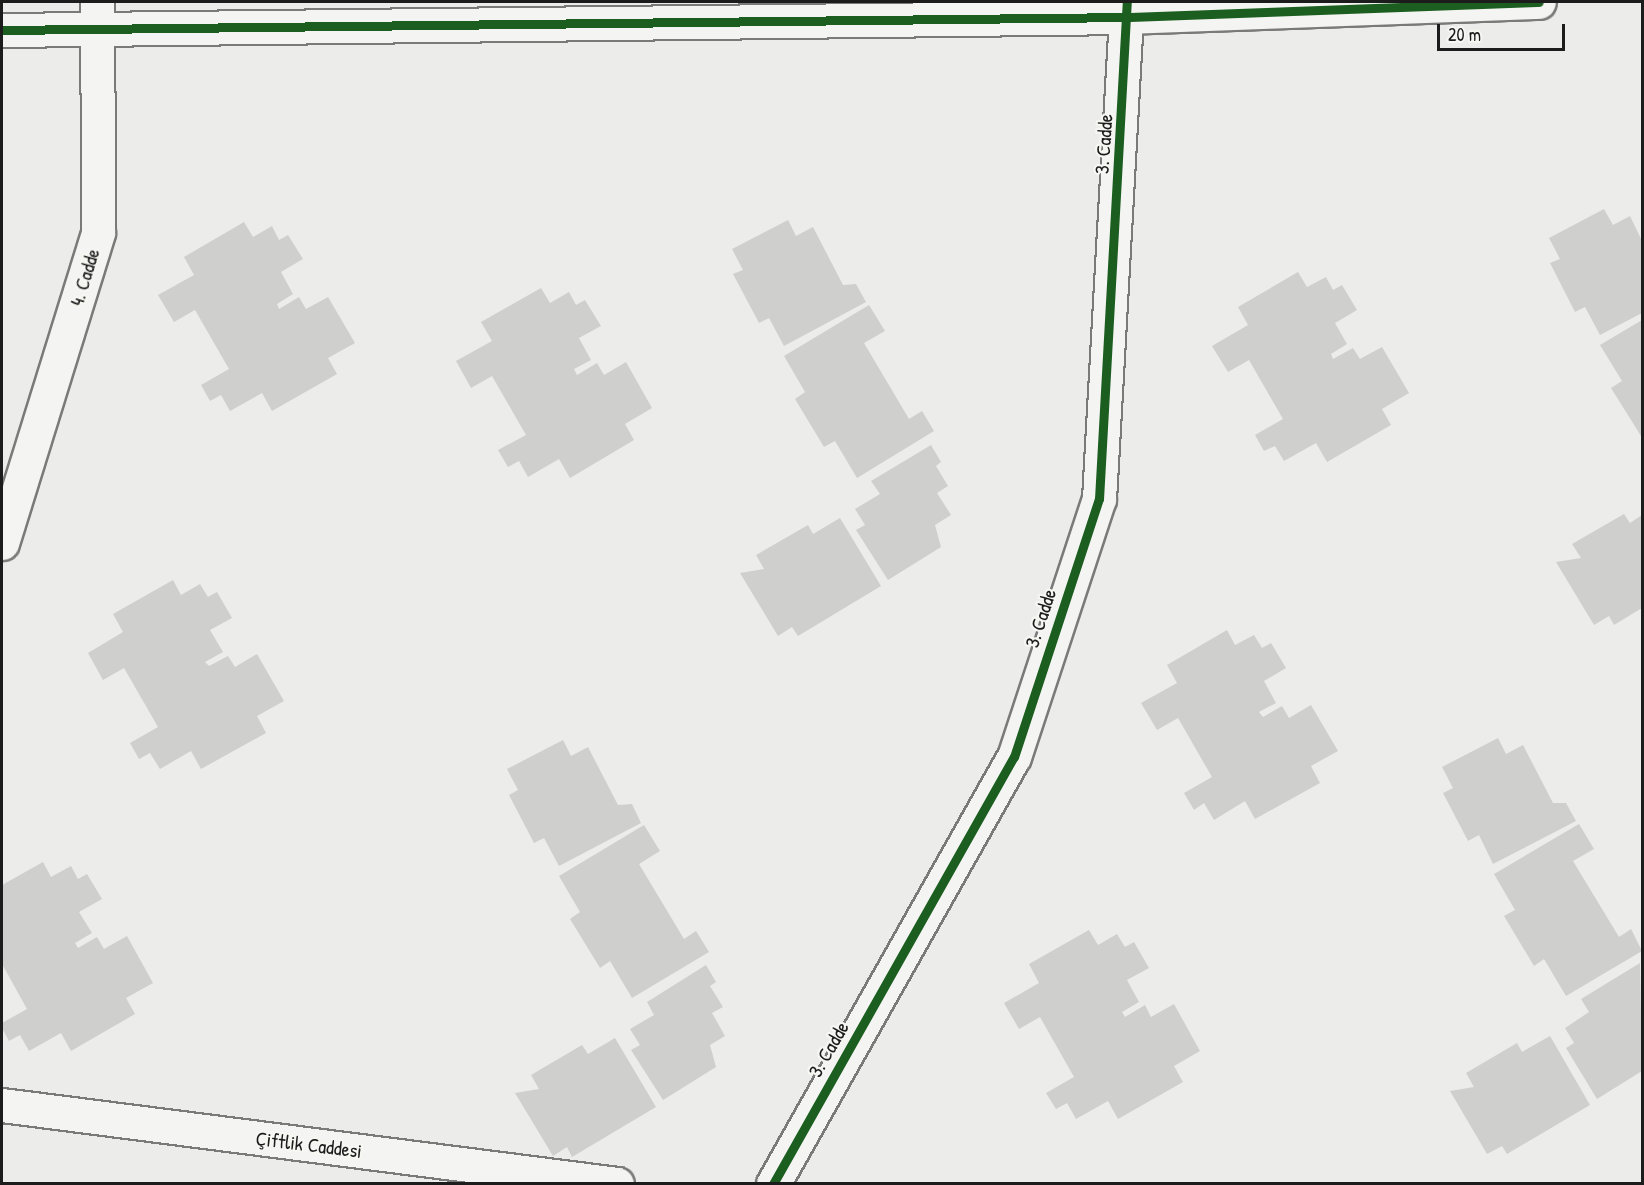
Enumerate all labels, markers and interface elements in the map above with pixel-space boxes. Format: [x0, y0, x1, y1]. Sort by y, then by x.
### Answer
scale bar [1440, 12, 1568, 50]
text: 20 m [1448, 22, 1481, 47]
street label: 3. Cadde [1089, 113, 1117, 175]
street label: 4. Cadde [64, 245, 104, 309]
street label: 3. Cadde [1019, 586, 1061, 650]
street label: 3. Cadde [803, 1017, 853, 1081]
street label: Çiftlik Caddesi [255, 1126, 363, 1162]

